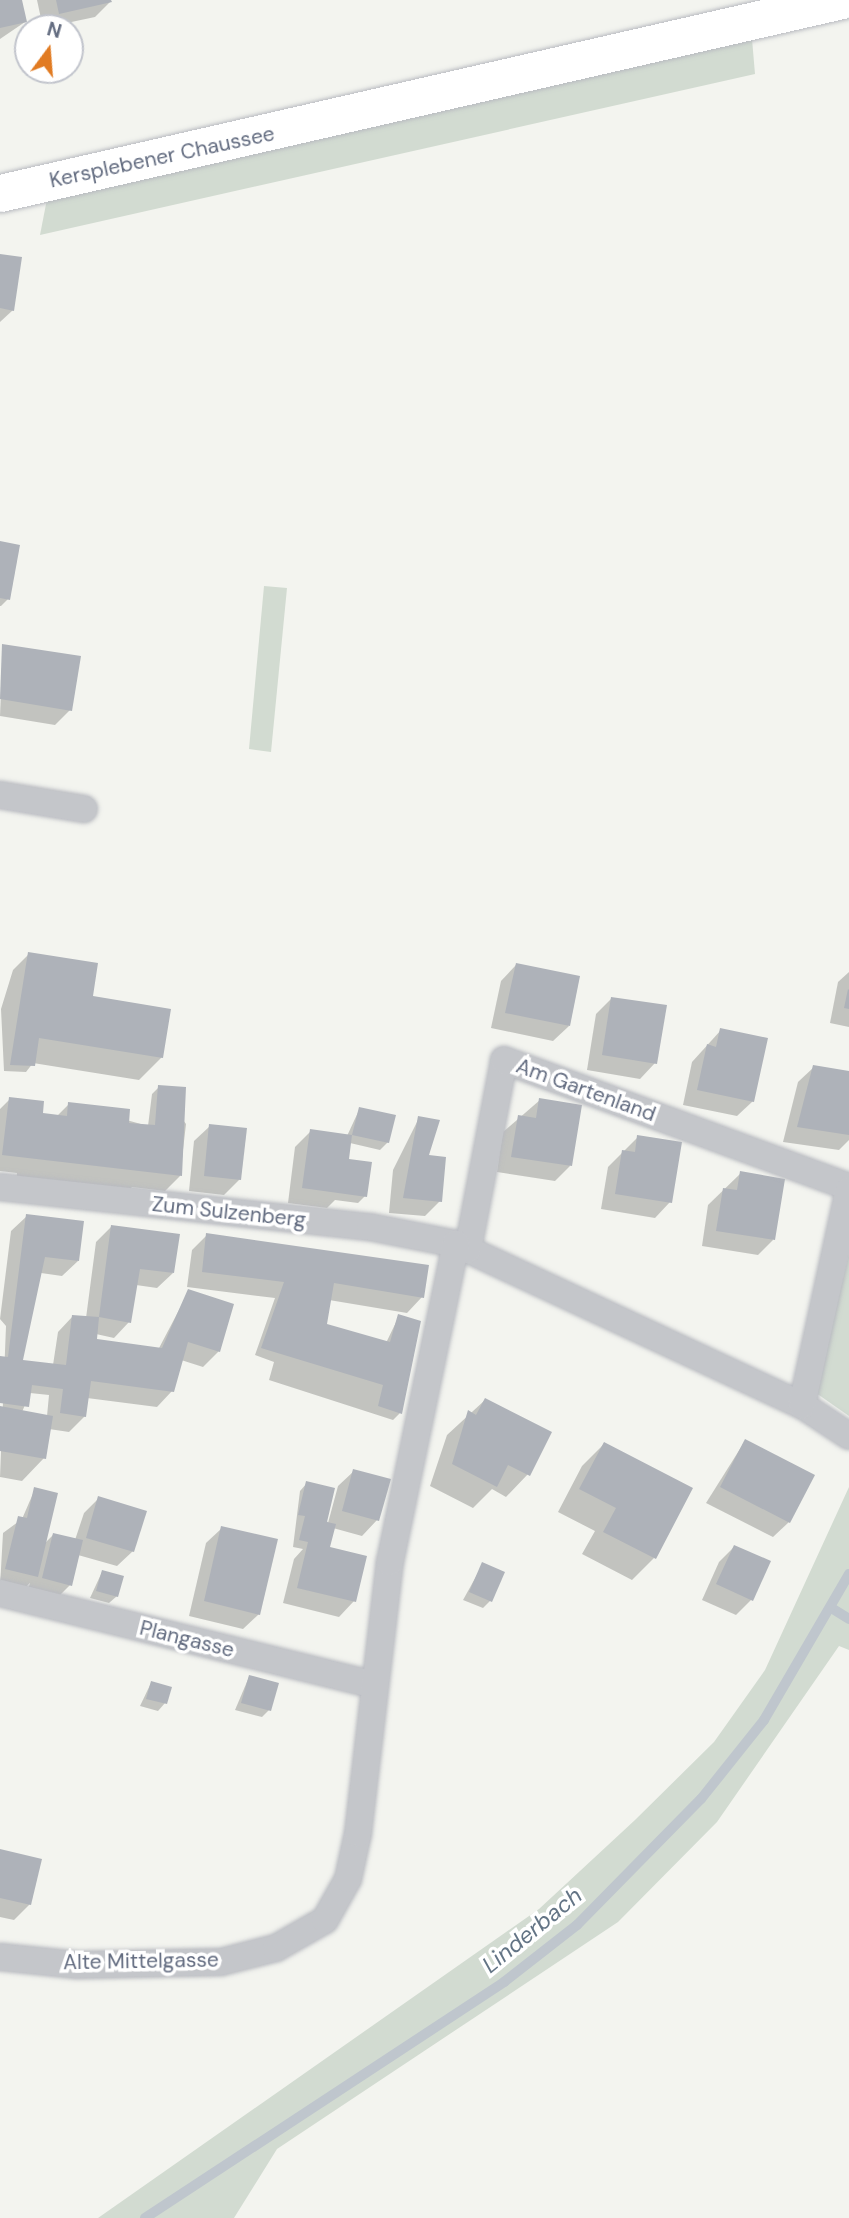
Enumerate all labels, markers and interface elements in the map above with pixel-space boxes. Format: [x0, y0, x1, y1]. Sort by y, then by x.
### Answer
north arrow [14, 14, 84, 84]
text: N [44, 16, 64, 44]
street label: Kersplebener Chaussee [47, 121, 277, 193]
street label: Am Gartenland [513, 1053, 659, 1127]
street label: Zum Sulzenberg [151, 1191, 307, 1233]
street label: Plangasse [137, 1615, 237, 1663]
water label: Linderbach [477, 1881, 587, 1979]
street label: Alte Mittelgasse [63, 1947, 219, 1975]

